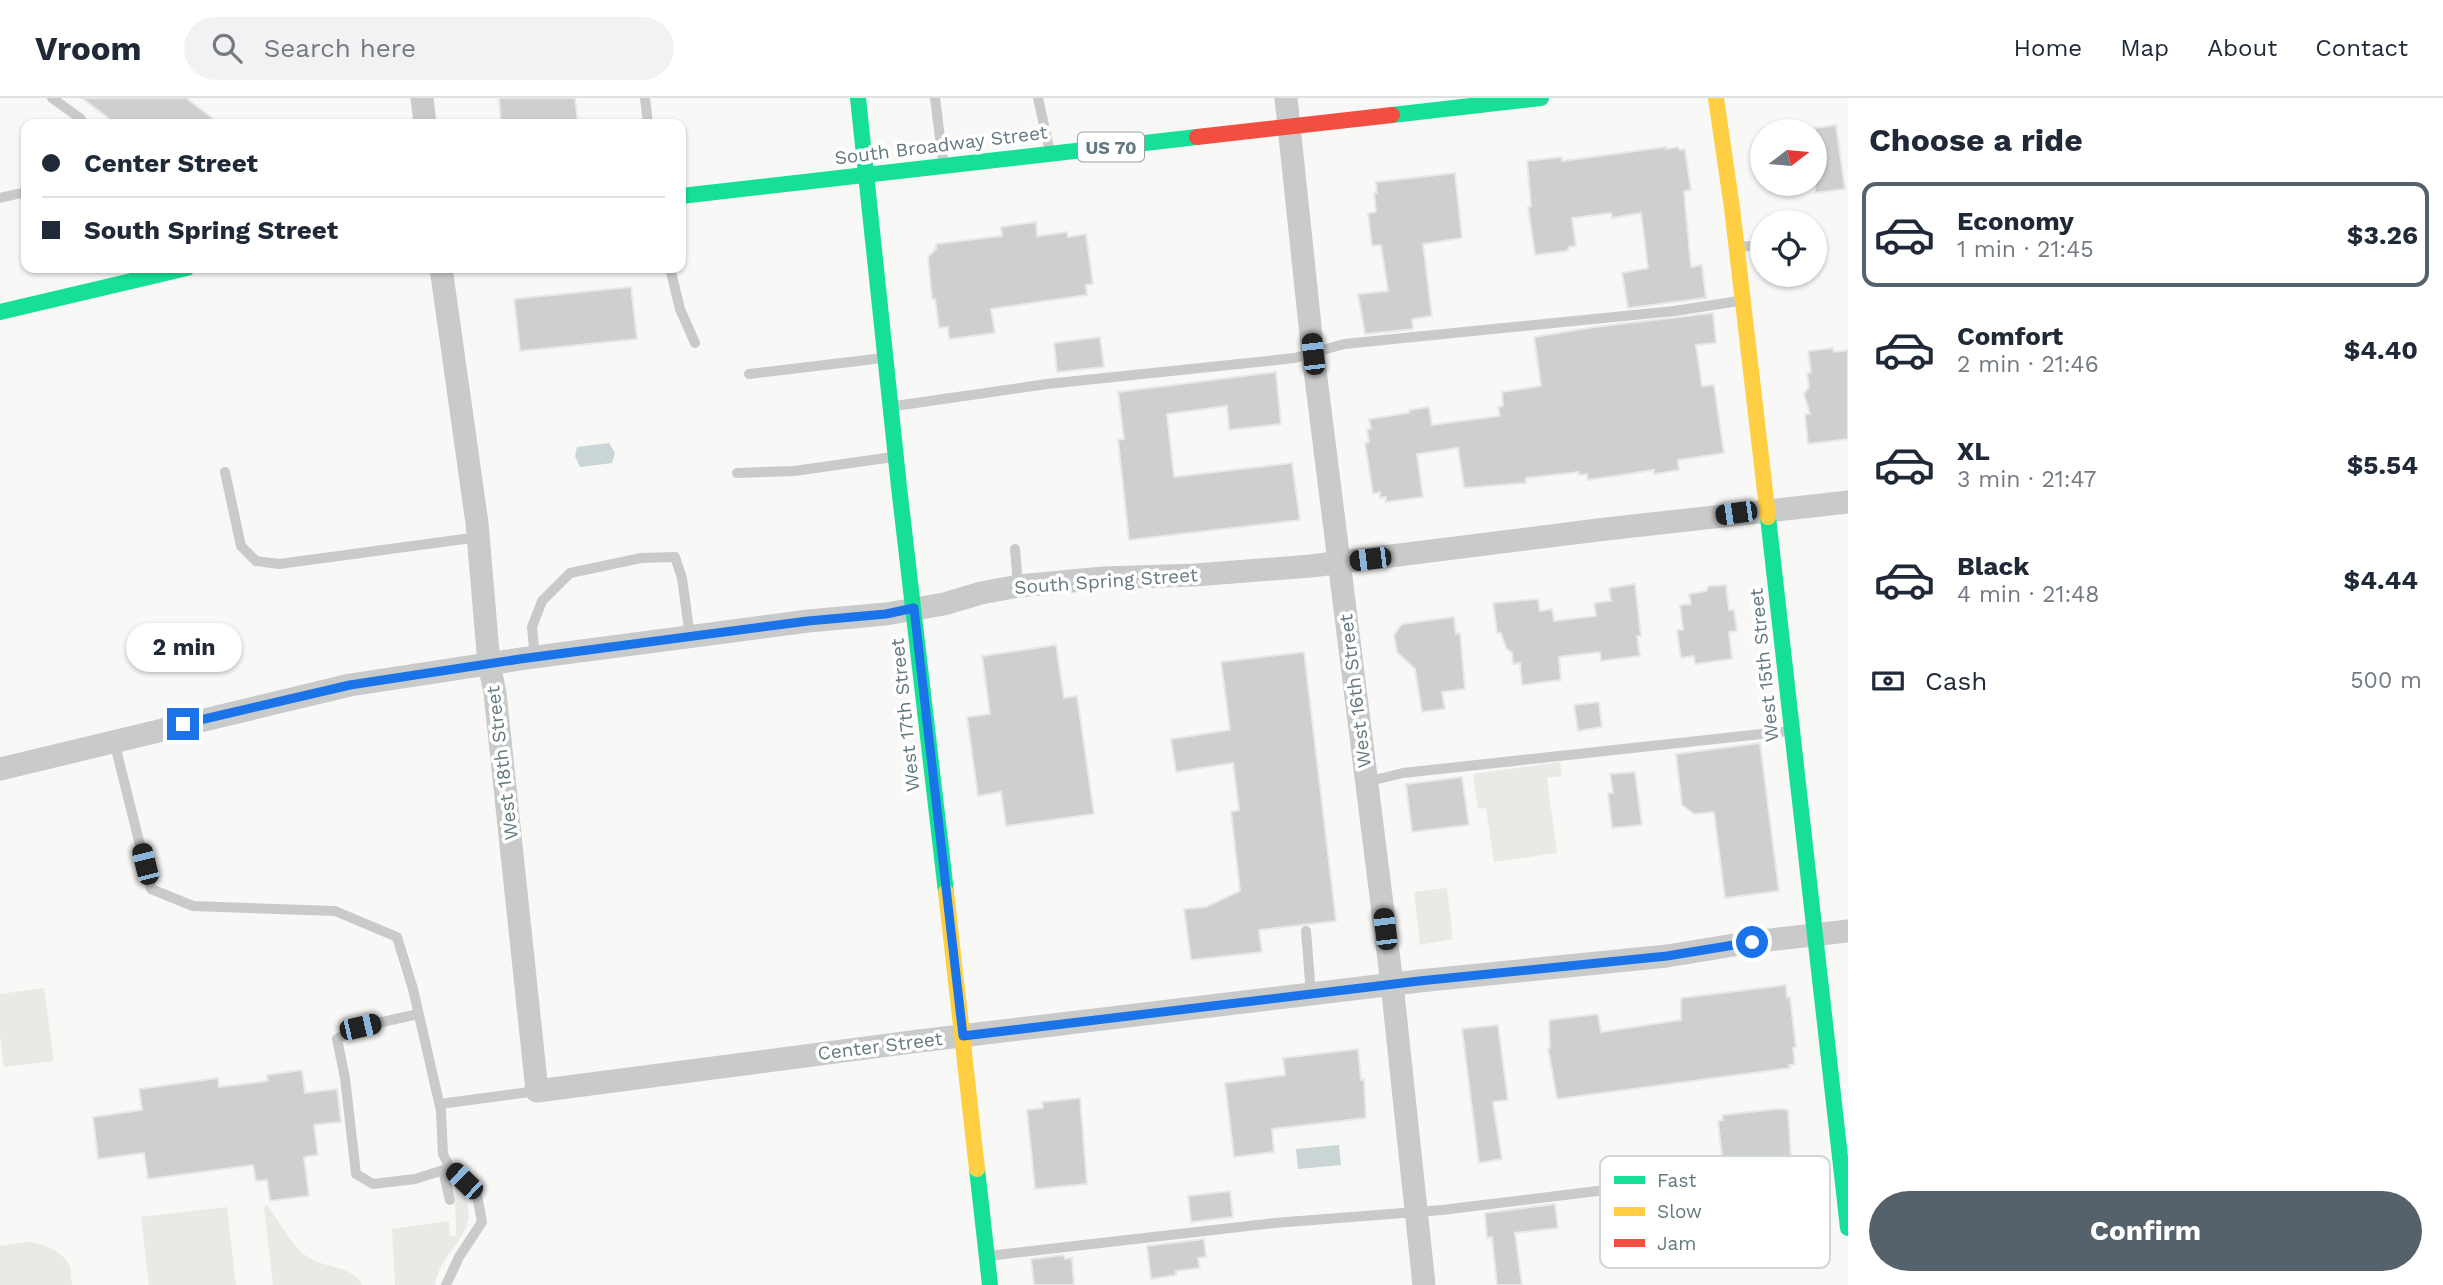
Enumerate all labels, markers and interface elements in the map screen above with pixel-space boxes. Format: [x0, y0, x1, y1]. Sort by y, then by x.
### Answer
search box [184, 17, 674, 80]
text: Vroom [35, 29, 142, 68]
icon: search [208, 29, 246, 67]
text: Search here [264, 33, 416, 63]
text: Home [2014, 34, 2082, 62]
text: Map [2120, 34, 2169, 62]
text: About [2207, 34, 2277, 62]
text: Contact [2315, 34, 2408, 62]
north arrow [1750, 119, 1827, 196]
map controls [1750, 119, 1827, 287]
street label: South Broadway Street [833, 121, 1049, 169]
text: Choose a ride [1869, 121, 2083, 159]
road number: US 70 [1078, 132, 1144, 162]
text: Center Street [84, 148, 258, 178]
icon: car [1873, 203, 1936, 266]
text: Economy [1957, 206, 2074, 236]
button: locate [1750, 210, 1827, 287]
text: South Spring Street [84, 215, 338, 245]
text: $3.26 [2347, 220, 2418, 250]
text: 1 min · 21:45 [1957, 236, 2094, 263]
icon: car [1873, 318, 1936, 381]
text: Comfort [1957, 321, 2063, 351]
car [1301, 332, 1326, 376]
text: $4.40 [2344, 335, 2418, 365]
text: 2 min · 21:46 [1957, 351, 2099, 378]
icon: car [1873, 433, 1936, 496]
text: XL [1957, 436, 1990, 466]
text: $5.54 [2347, 450, 2418, 480]
text: 3 min · 21:47 [1957, 466, 2096, 493]
car [1714, 500, 1759, 526]
car [1348, 546, 1393, 572]
icon: car [1873, 548, 1936, 611]
text: Black [1957, 551, 2029, 581]
street label: South Spring Street [1013, 563, 1199, 599]
text: $4.44 [2344, 565, 2418, 595]
text: 4 min · 21:48 [1957, 581, 2099, 608]
street label: West 15th Street [1744, 587, 1784, 743]
street label: West 16th Street [1334, 613, 1376, 769]
callout: 2 min [125, 622, 241, 672]
text: 2 min [153, 634, 215, 661]
street label: West 17th Street [886, 637, 924, 793]
icon: cash [1869, 662, 1907, 700]
text: Cash [1925, 666, 1987, 696]
text: 500 m [2350, 667, 2422, 694]
street label: West 18th Street [481, 685, 523, 841]
route end [167, 708, 199, 740]
car [130, 841, 161, 887]
car [1373, 907, 1398, 951]
route start [1736, 926, 1768, 958]
car [338, 1012, 383, 1042]
street label: Center Street [816, 1027, 944, 1065]
legend [1600, 1156, 1830, 1268]
car [442, 1159, 487, 1203]
text: Fast [1657, 1169, 1696, 1192]
button: Confirm [1869, 1191, 2422, 1271]
text: Slow [1657, 1200, 1702, 1223]
text: Jam [1657, 1232, 1696, 1255]

